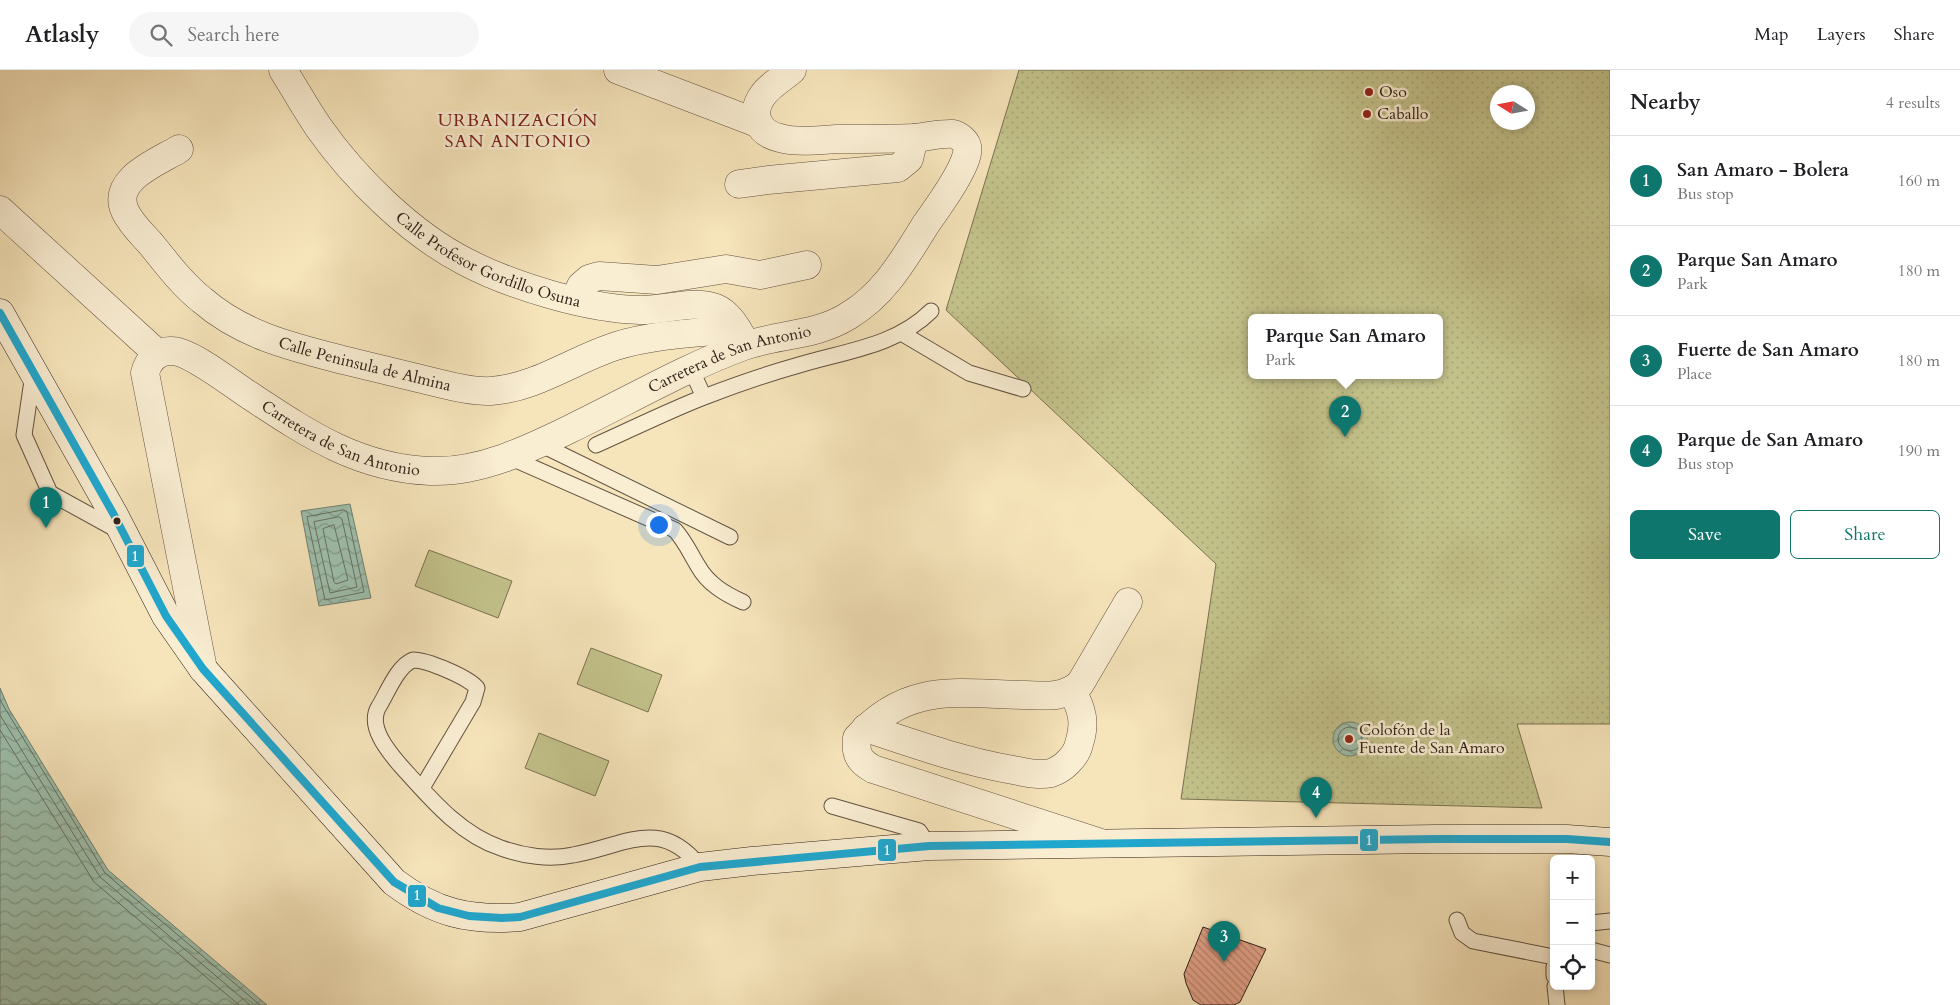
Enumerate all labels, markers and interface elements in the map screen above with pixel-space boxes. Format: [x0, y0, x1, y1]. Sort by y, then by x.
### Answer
search box [129, 12, 479, 57]
text: Atlasly [25, 18, 99, 51]
icon: search [147, 21, 175, 49]
text: Search here [187, 22, 280, 48]
text: Map [1754, 22, 1789, 47]
text: Layers [1817, 22, 1866, 47]
text: Share [1894, 22, 1935, 47]
place label: Oso [1379, 81, 1407, 103]
north arrow [1490, 85, 1535, 130]
marker: Oso [1363, 86, 1375, 98]
text: Nearby [1630, 88, 1701, 117]
text: 4 results [1886, 92, 1940, 114]
place label: Caballo [1377, 103, 1429, 125]
district label: URBANIZACIÓN SAN ANTONIO [438, 108, 598, 154]
marker: Caballo [1361, 108, 1373, 120]
text: San Amaro - Bolera [1677, 157, 1849, 183]
text: 1 [1642, 170, 1650, 192]
text: 160 m [1898, 170, 1940, 192]
text: Bus stop [1677, 183, 1734, 205]
street label: Calle Profesor Gordillo Osuna [391, 206, 583, 313]
text: Parque San Amaro [1677, 247, 1838, 273]
text: 2 [1642, 260, 1650, 282]
text: 180 m [1898, 260, 1940, 282]
text: Park [1677, 273, 1708, 295]
popup [1248, 314, 1443, 379]
street label: Carretera de San Antonio [644, 320, 814, 399]
text: Parque San Amaro [1265, 323, 1426, 349]
street label: Calle Peninsula de Almina [276, 332, 453, 397]
text: Fuerte de San Amaro [1677, 337, 1859, 363]
text: Park [1265, 349, 1296, 371]
text: 3 [1642, 350, 1650, 372]
text: 180 m [1898, 350, 1940, 372]
text: Place [1677, 363, 1712, 385]
street label: Carretera de San Antonio [257, 395, 421, 481]
pin: 2 [1329, 396, 1361, 437]
text: Parque de San Amaro [1677, 427, 1863, 453]
text: 4 [1642, 440, 1650, 462]
text: 190 m [1898, 440, 1940, 462]
text: Bus stop [1677, 453, 1734, 475]
pin: 1 [30, 487, 62, 528]
button: Save [1630, 510, 1780, 559]
button: Share [1790, 510, 1940, 559]
your location [646, 512, 672, 538]
unlabelled marker [112, 516, 122, 526]
line badge: 1 [126, 544, 145, 568]
text: 1 [131, 547, 139, 566]
place label: Colofón de la Fuente de San Amaro [1359, 719, 1505, 759]
marker: Colofón de la Fuente de San Amaro [1343, 733, 1355, 745]
pin: 4 [1300, 777, 1332, 818]
line badge: 1 [1359, 828, 1379, 852]
text: 1 [1365, 831, 1373, 850]
line badge: 1 [877, 838, 897, 862]
text: 1 [883, 841, 891, 860]
map controls [1550, 855, 1595, 990]
button: + [1550, 855, 1595, 900]
line badge: 1 [407, 884, 427, 908]
text: 1 [413, 886, 421, 905]
button: − [1550, 900, 1595, 945]
pin: 3 [1208, 921, 1240, 962]
button: locate [1550, 945, 1595, 990]

